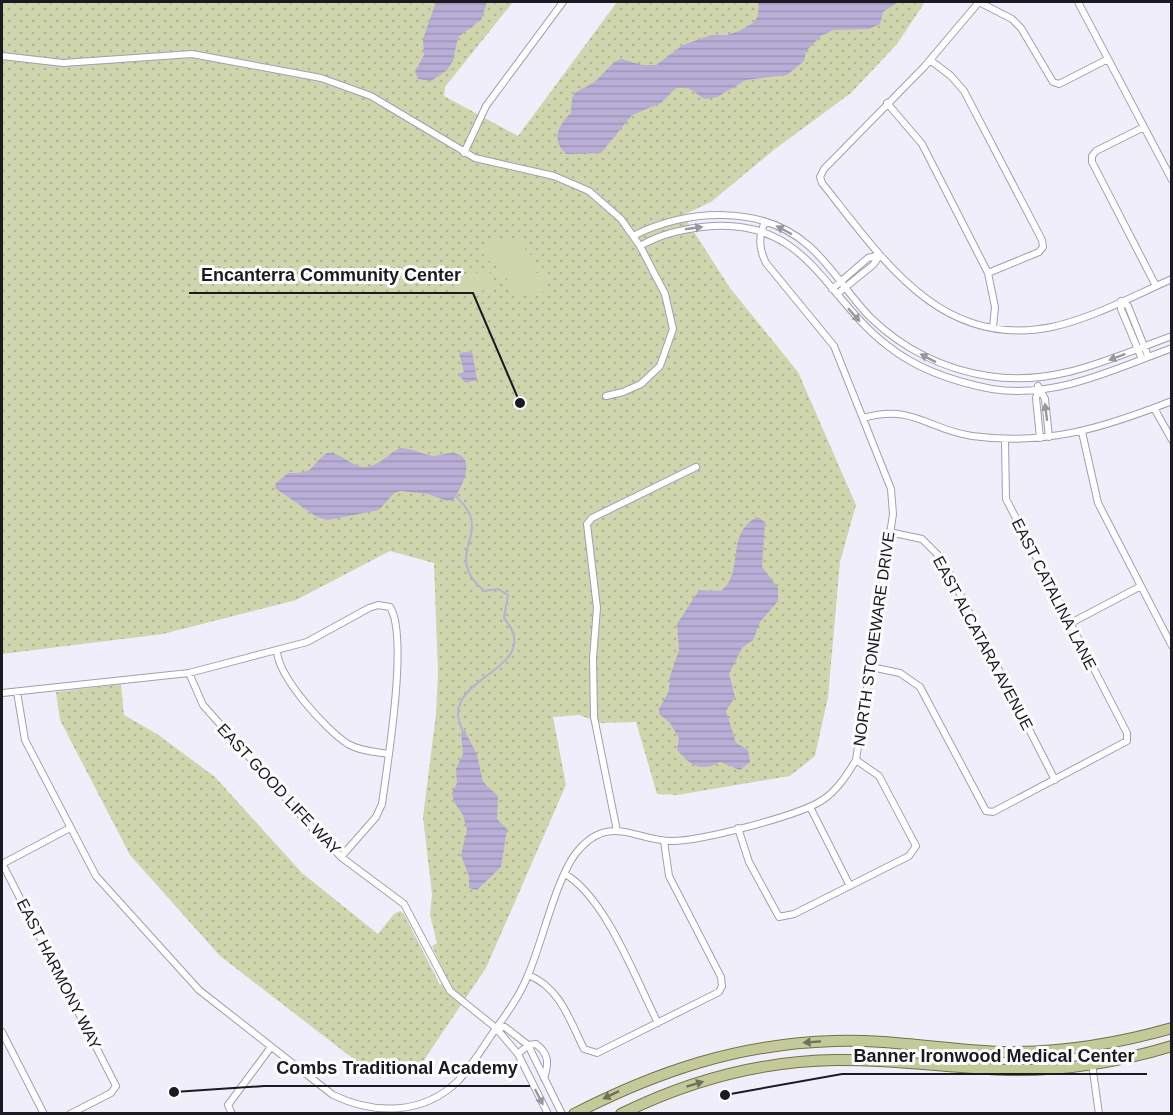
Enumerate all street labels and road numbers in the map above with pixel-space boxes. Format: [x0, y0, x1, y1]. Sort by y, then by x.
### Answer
street label: EAST CATALINA LANE [1008, 516, 1100, 672]
street label: NORTH STONEWARE DRIVE [851, 531, 897, 747]
street label: EAST ALCATARA AVENUE [930, 553, 1036, 733]
street label: EAST GOOD LIFE WAY [214, 720, 344, 858]
street label: EAST HARMONY WAY [14, 896, 105, 1052]

